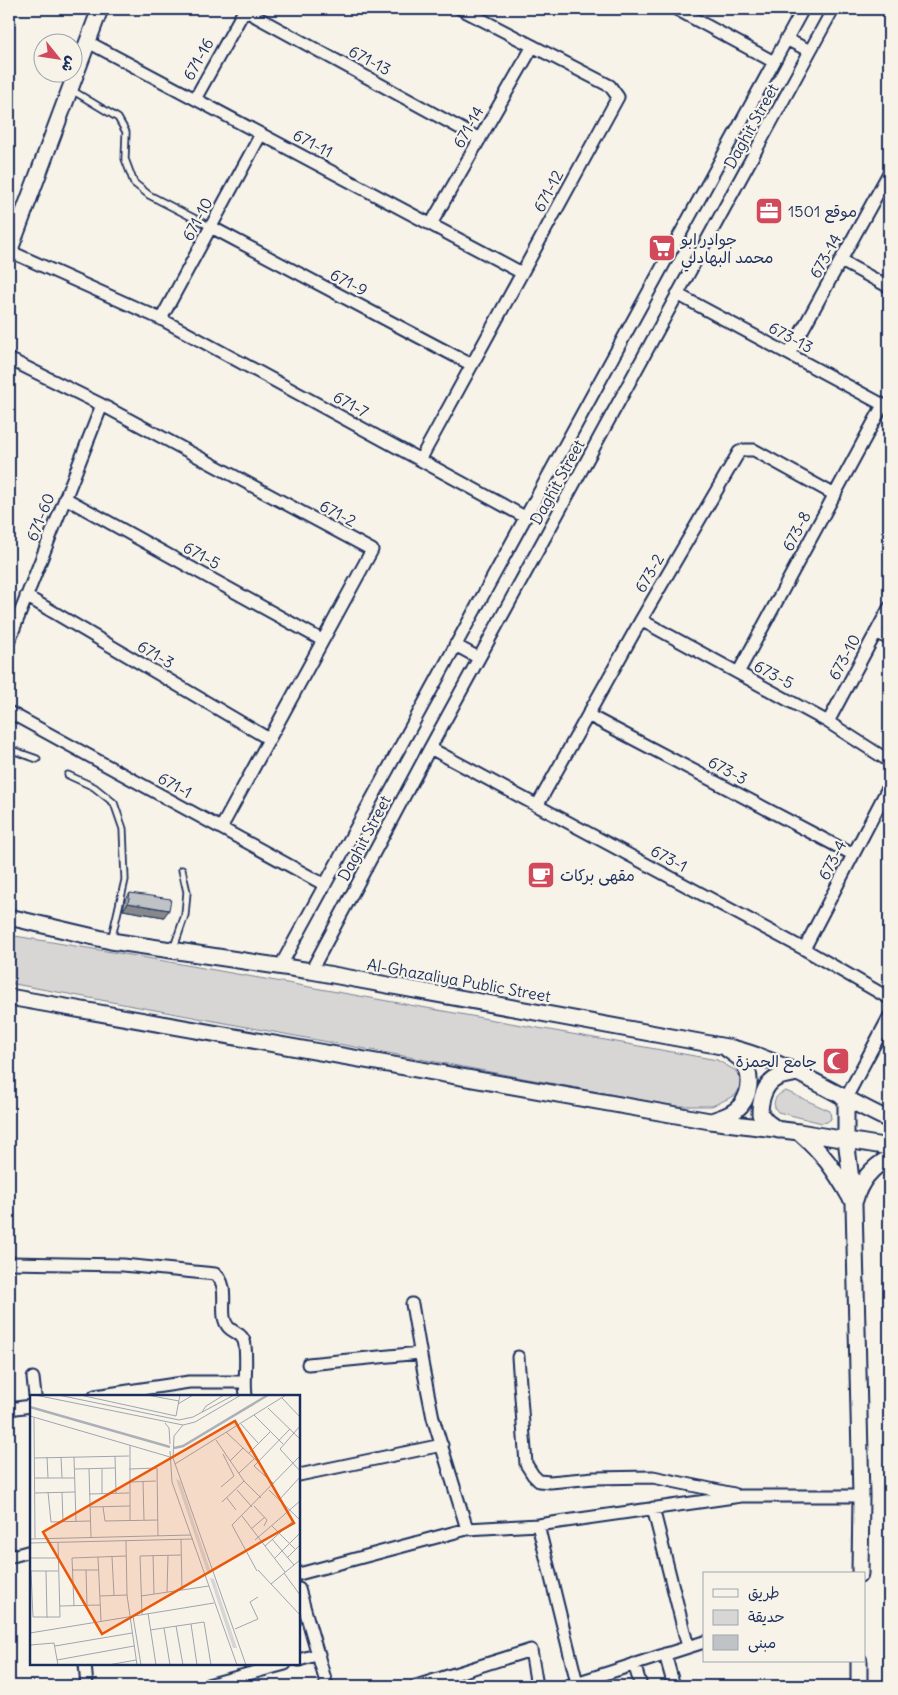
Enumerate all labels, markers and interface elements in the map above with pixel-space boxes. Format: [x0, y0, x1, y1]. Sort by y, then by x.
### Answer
north arrow [32, 32, 82, 82]
street label: 671-16 [178, 34, 218, 84]
street label: 671-13 [345, 41, 395, 79]
text: ش [58, 53, 81, 76]
street label: Daghit Street [719, 79, 783, 172]
street label: 671-14 [448, 102, 488, 152]
street label: 671-11 [290, 124, 336, 162]
street label: 671-12 [529, 166, 567, 215]
street label: 671-10 [177, 194, 217, 244]
office icon: موقع 1501 [754, 196, 784, 226]
place label: موقع 1501 [788, 201, 857, 223]
place label: جوادر ابو محمد البهادلي [679, 229, 774, 272]
street label: 673-14 [805, 230, 845, 282]
supermarket icon: جوادر ابو محمد البهادلي [647, 233, 677, 263]
street label: 671-9 [327, 264, 371, 300]
street label: 673-13 [765, 317, 817, 357]
street label: 671-7 [330, 386, 372, 422]
street label: Daghit Street [525, 435, 589, 528]
street label: 671-60 [21, 490, 59, 544]
street label: 671-2 [316, 495, 360, 531]
street label: 673-8 [777, 508, 815, 554]
street label: 671-5 [180, 537, 224, 573]
street label: 673-2 [630, 550, 668, 596]
street label: 673-10 [824, 631, 864, 683]
street label: 671-3 [134, 636, 178, 672]
street label: 673-5 [751, 655, 797, 693]
street label: 673-3 [705, 751, 751, 789]
street label: 671-1 [154, 768, 196, 802]
street label: Daghit Street [333, 791, 395, 884]
street label: 673-4 [813, 837, 851, 883]
street label: 673-1 [647, 840, 691, 876]
cafe icon: مقهى بركات [526, 860, 556, 890]
place label: مقهى بركات [560, 865, 635, 886]
street label: Al-Ghazaliya Public Street [366, 954, 553, 1006]
mosque icon: جامع الحمزة [821, 1046, 851, 1076]
place label: جامع الحمزة [735, 1051, 817, 1073]
inset map [30, 1395, 300, 1665]
legend [703, 1572, 866, 1662]
text: طريق [748, 1583, 780, 1602]
text: حديقة [748, 1607, 785, 1626]
text: مبنى [748, 1633, 776, 1653]

